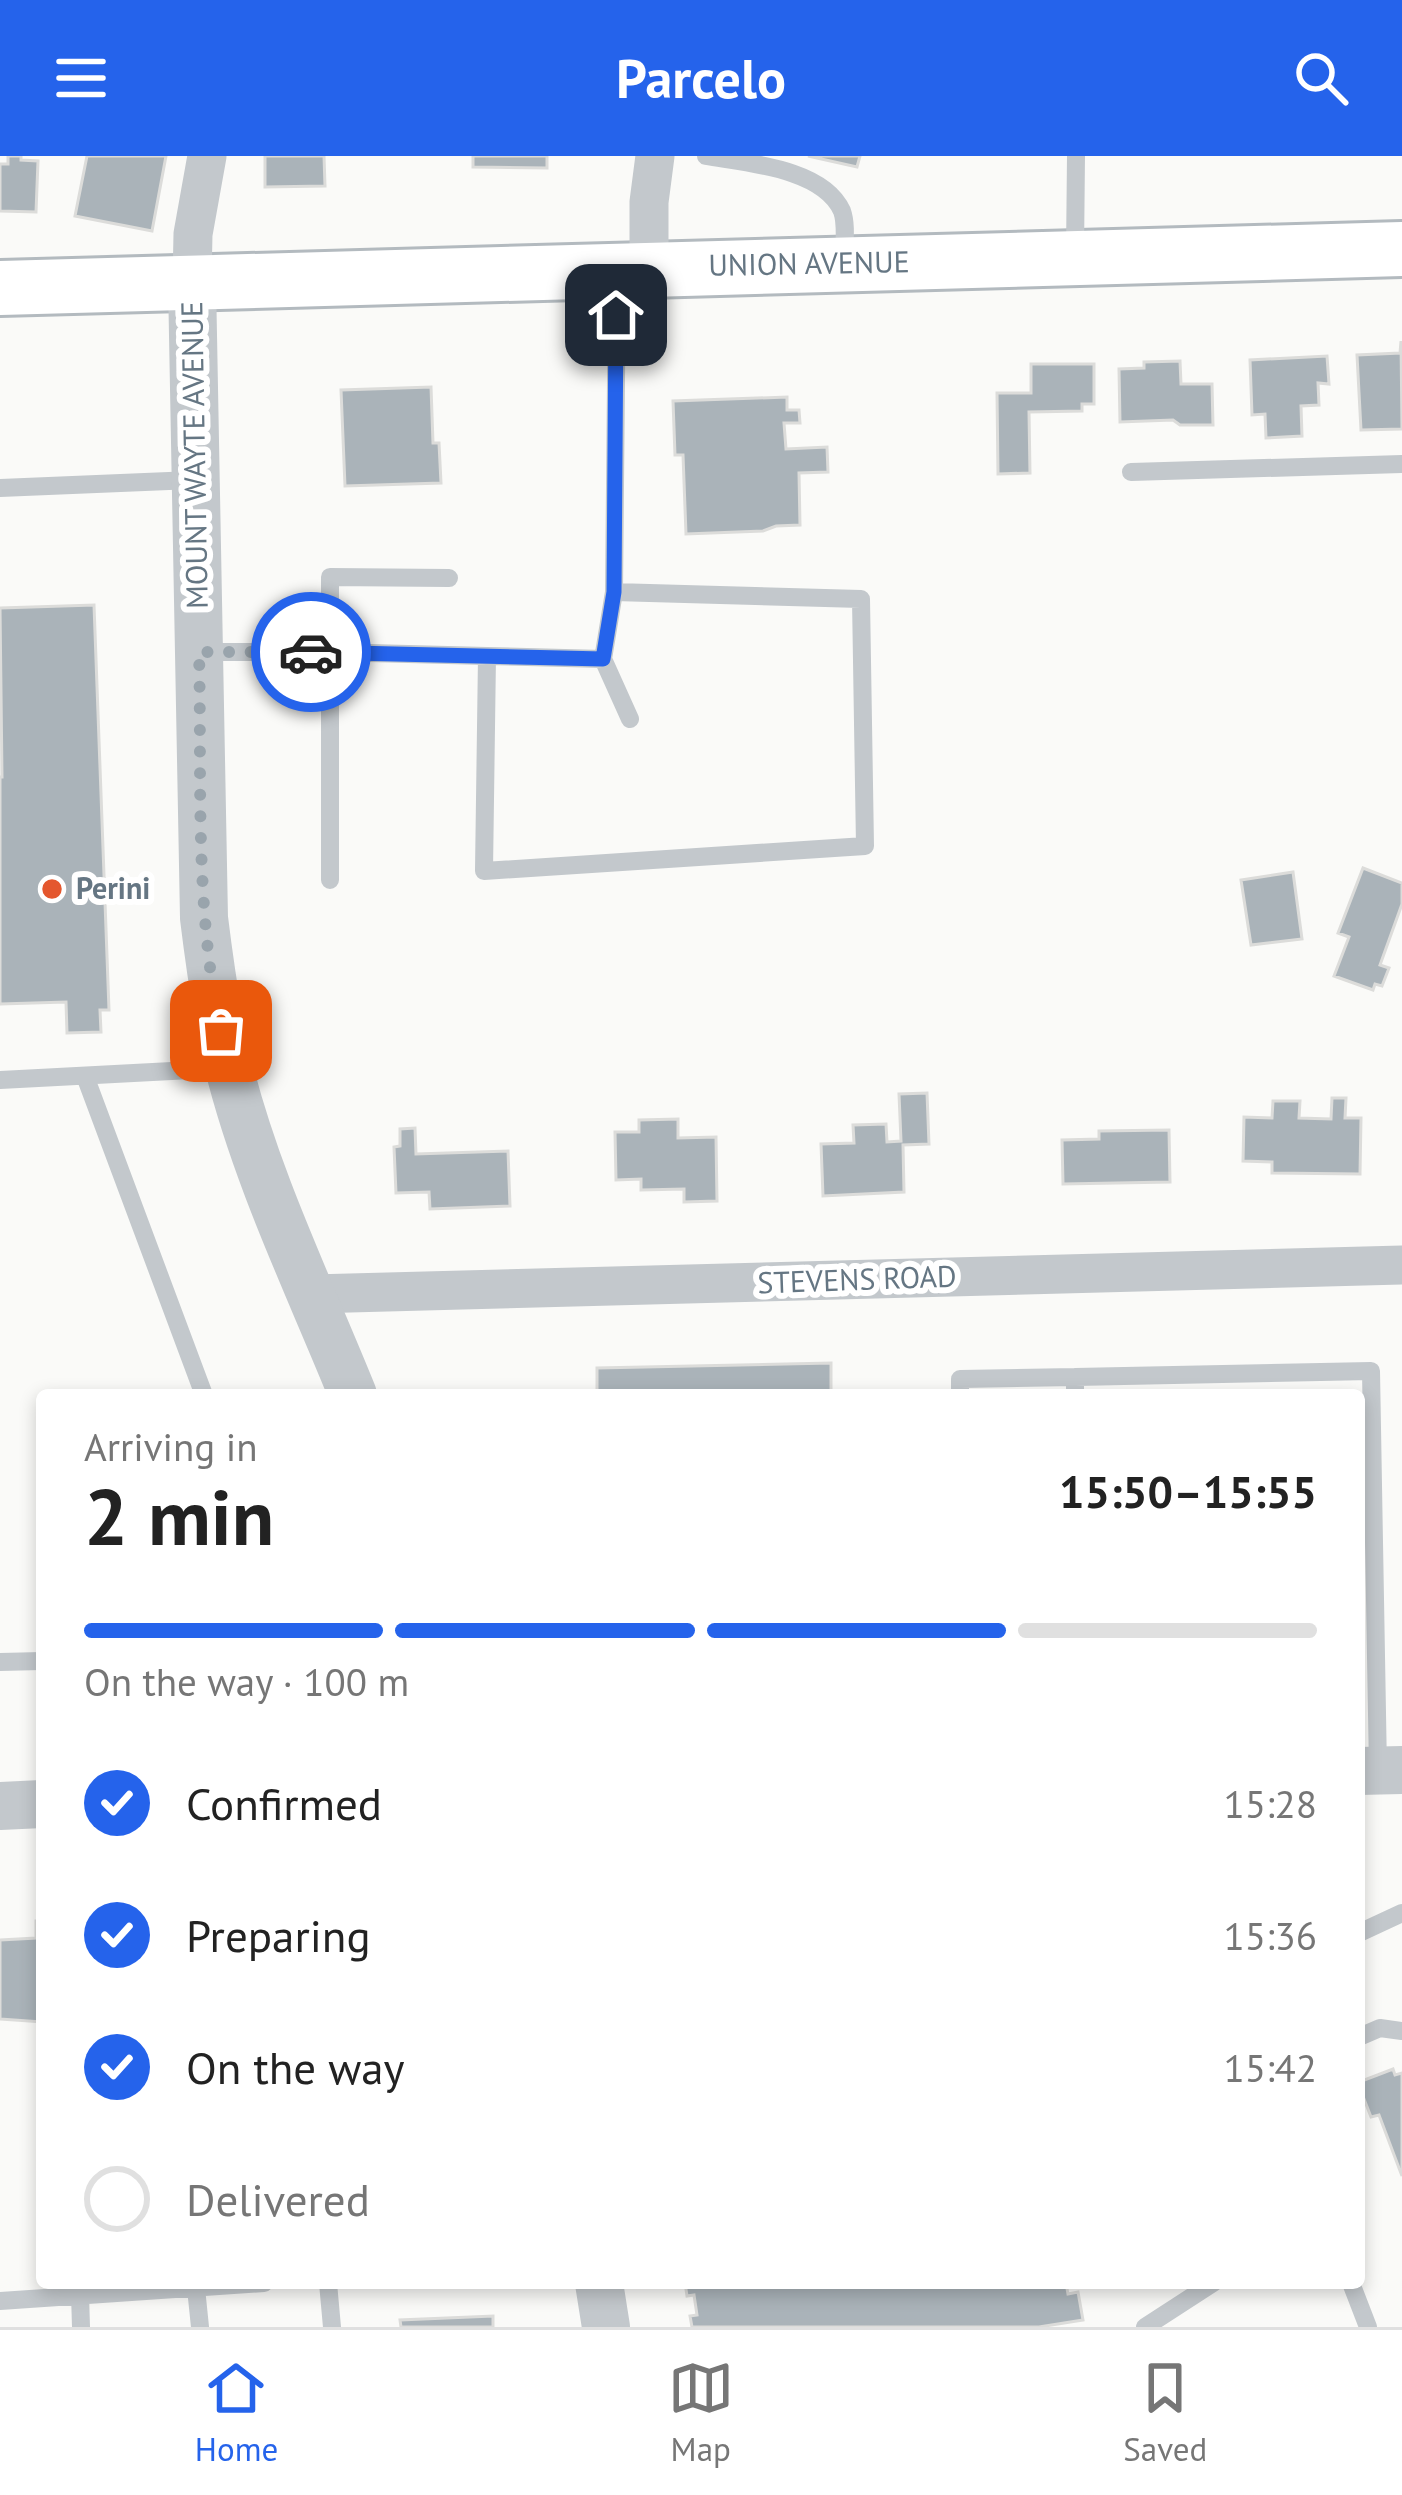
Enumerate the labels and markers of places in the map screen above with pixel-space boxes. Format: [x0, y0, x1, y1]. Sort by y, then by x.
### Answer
pin [565, 264, 667, 366]
place label: Perini [76, 868, 150, 907]
marker: Perini [39, 876, 65, 902]
pin [170, 980, 272, 1082]

